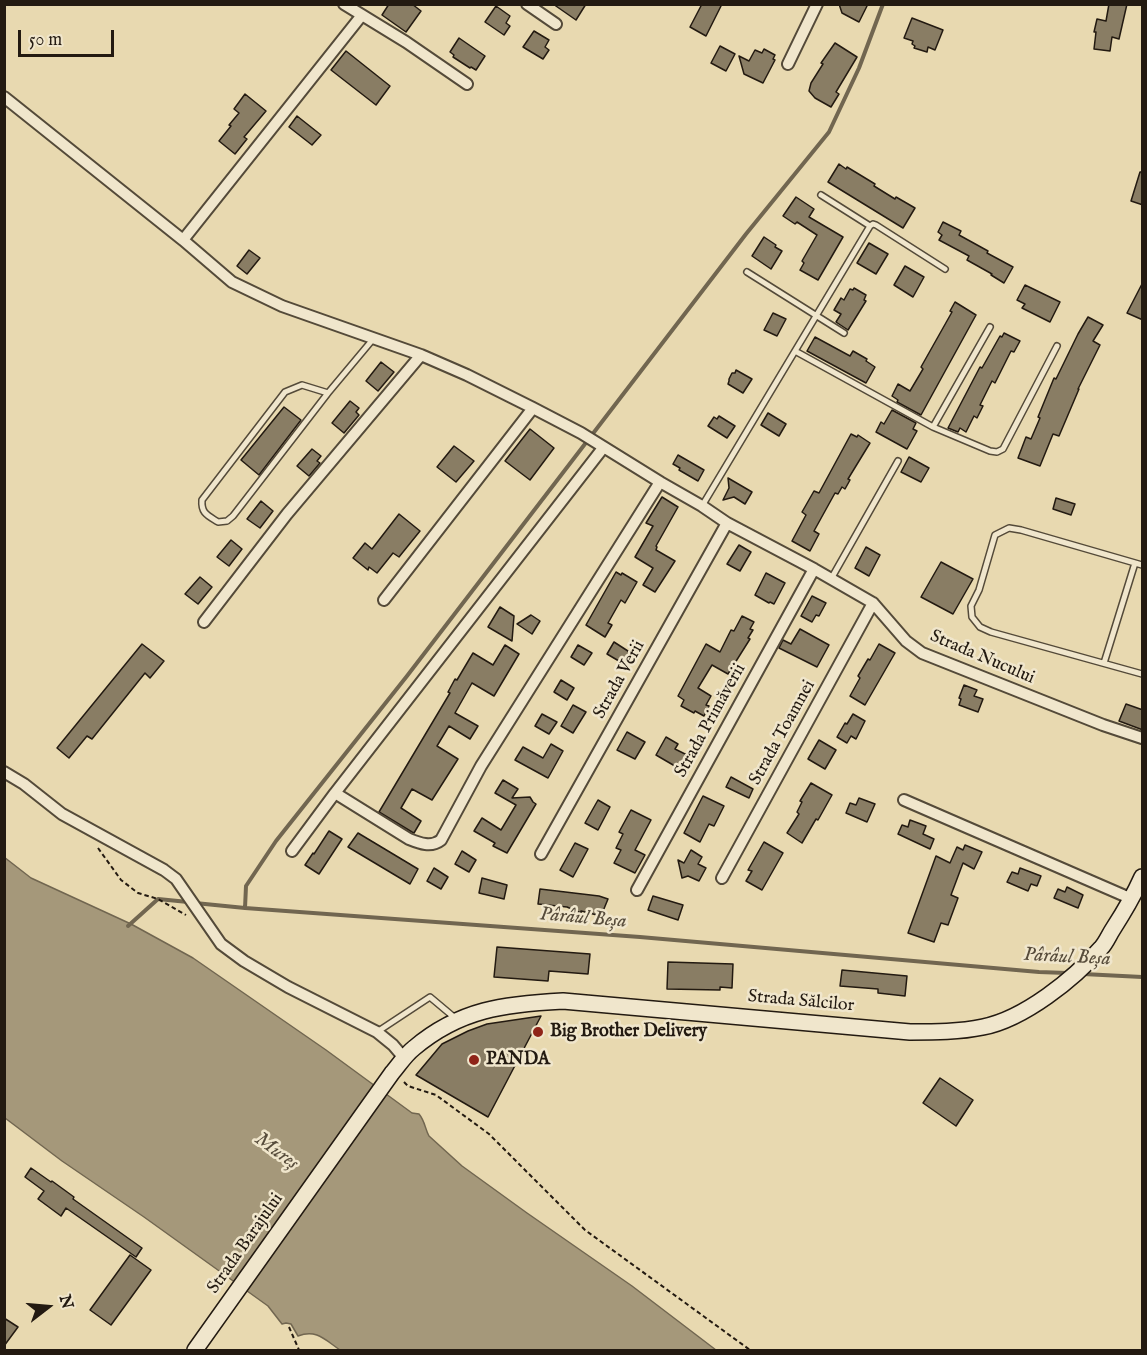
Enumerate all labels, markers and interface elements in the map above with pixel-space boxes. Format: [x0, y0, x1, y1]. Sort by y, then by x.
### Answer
scale bar [21, 18, 117, 56]
text: 50 m [29, 29, 62, 52]
street label: Strada Nucului [926, 626, 1038, 690]
street label: Strada Verii [590, 637, 650, 723]
street label: Strada Primăverii [671, 660, 751, 782]
street label: Strada Toamnei [745, 677, 821, 789]
water label: Pârâul Beșa [539, 903, 627, 935]
water label: Pârâul Beșa [1023, 944, 1111, 972]
street label: Strada Sălcilor [747, 987, 855, 1017]
place label: Big Brother Delivery [550, 1021, 707, 1043]
marker: Big Brother Delivery [531, 1025, 545, 1039]
place label: PANDA [486, 1049, 550, 1071]
marker: PANDA [467, 1053, 481, 1067]
water label: Mureș [249, 1128, 303, 1176]
street label: Strada Barajului [203, 1190, 289, 1298]
north arrow [18, 1277, 78, 1337]
text: N [54, 1293, 77, 1311]

